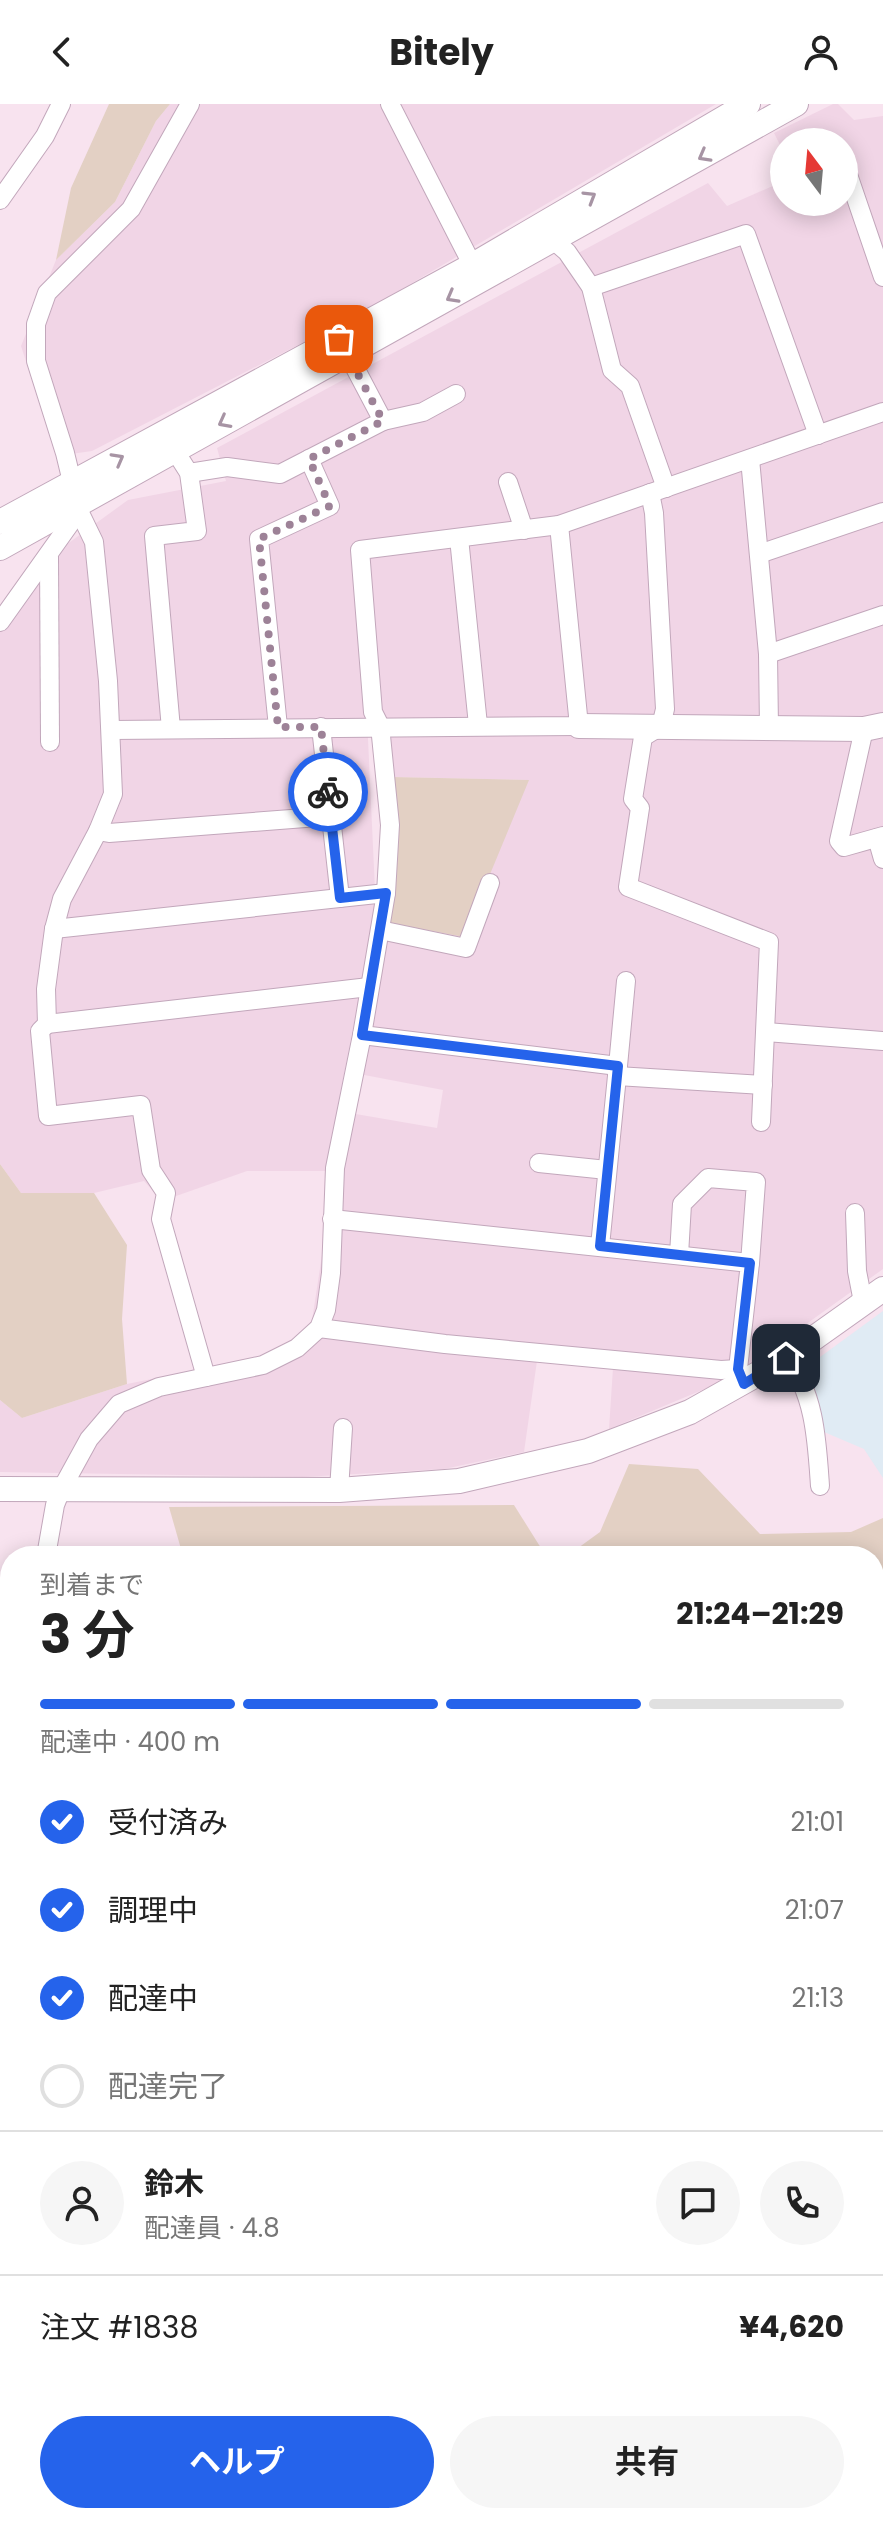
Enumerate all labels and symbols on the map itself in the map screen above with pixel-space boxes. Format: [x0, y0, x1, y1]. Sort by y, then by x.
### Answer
north arrow [770, 128, 858, 216]
one-way arrow [698, 146, 712, 162]
one-way arrow [581, 191, 596, 207]
one-way arrow [447, 287, 461, 303]
pin [305, 305, 373, 373]
one-way arrow [219, 412, 233, 428]
one-way arrow [110, 454, 125, 469]
courier [288, 752, 368, 832]
pin [752, 1324, 820, 1392]

